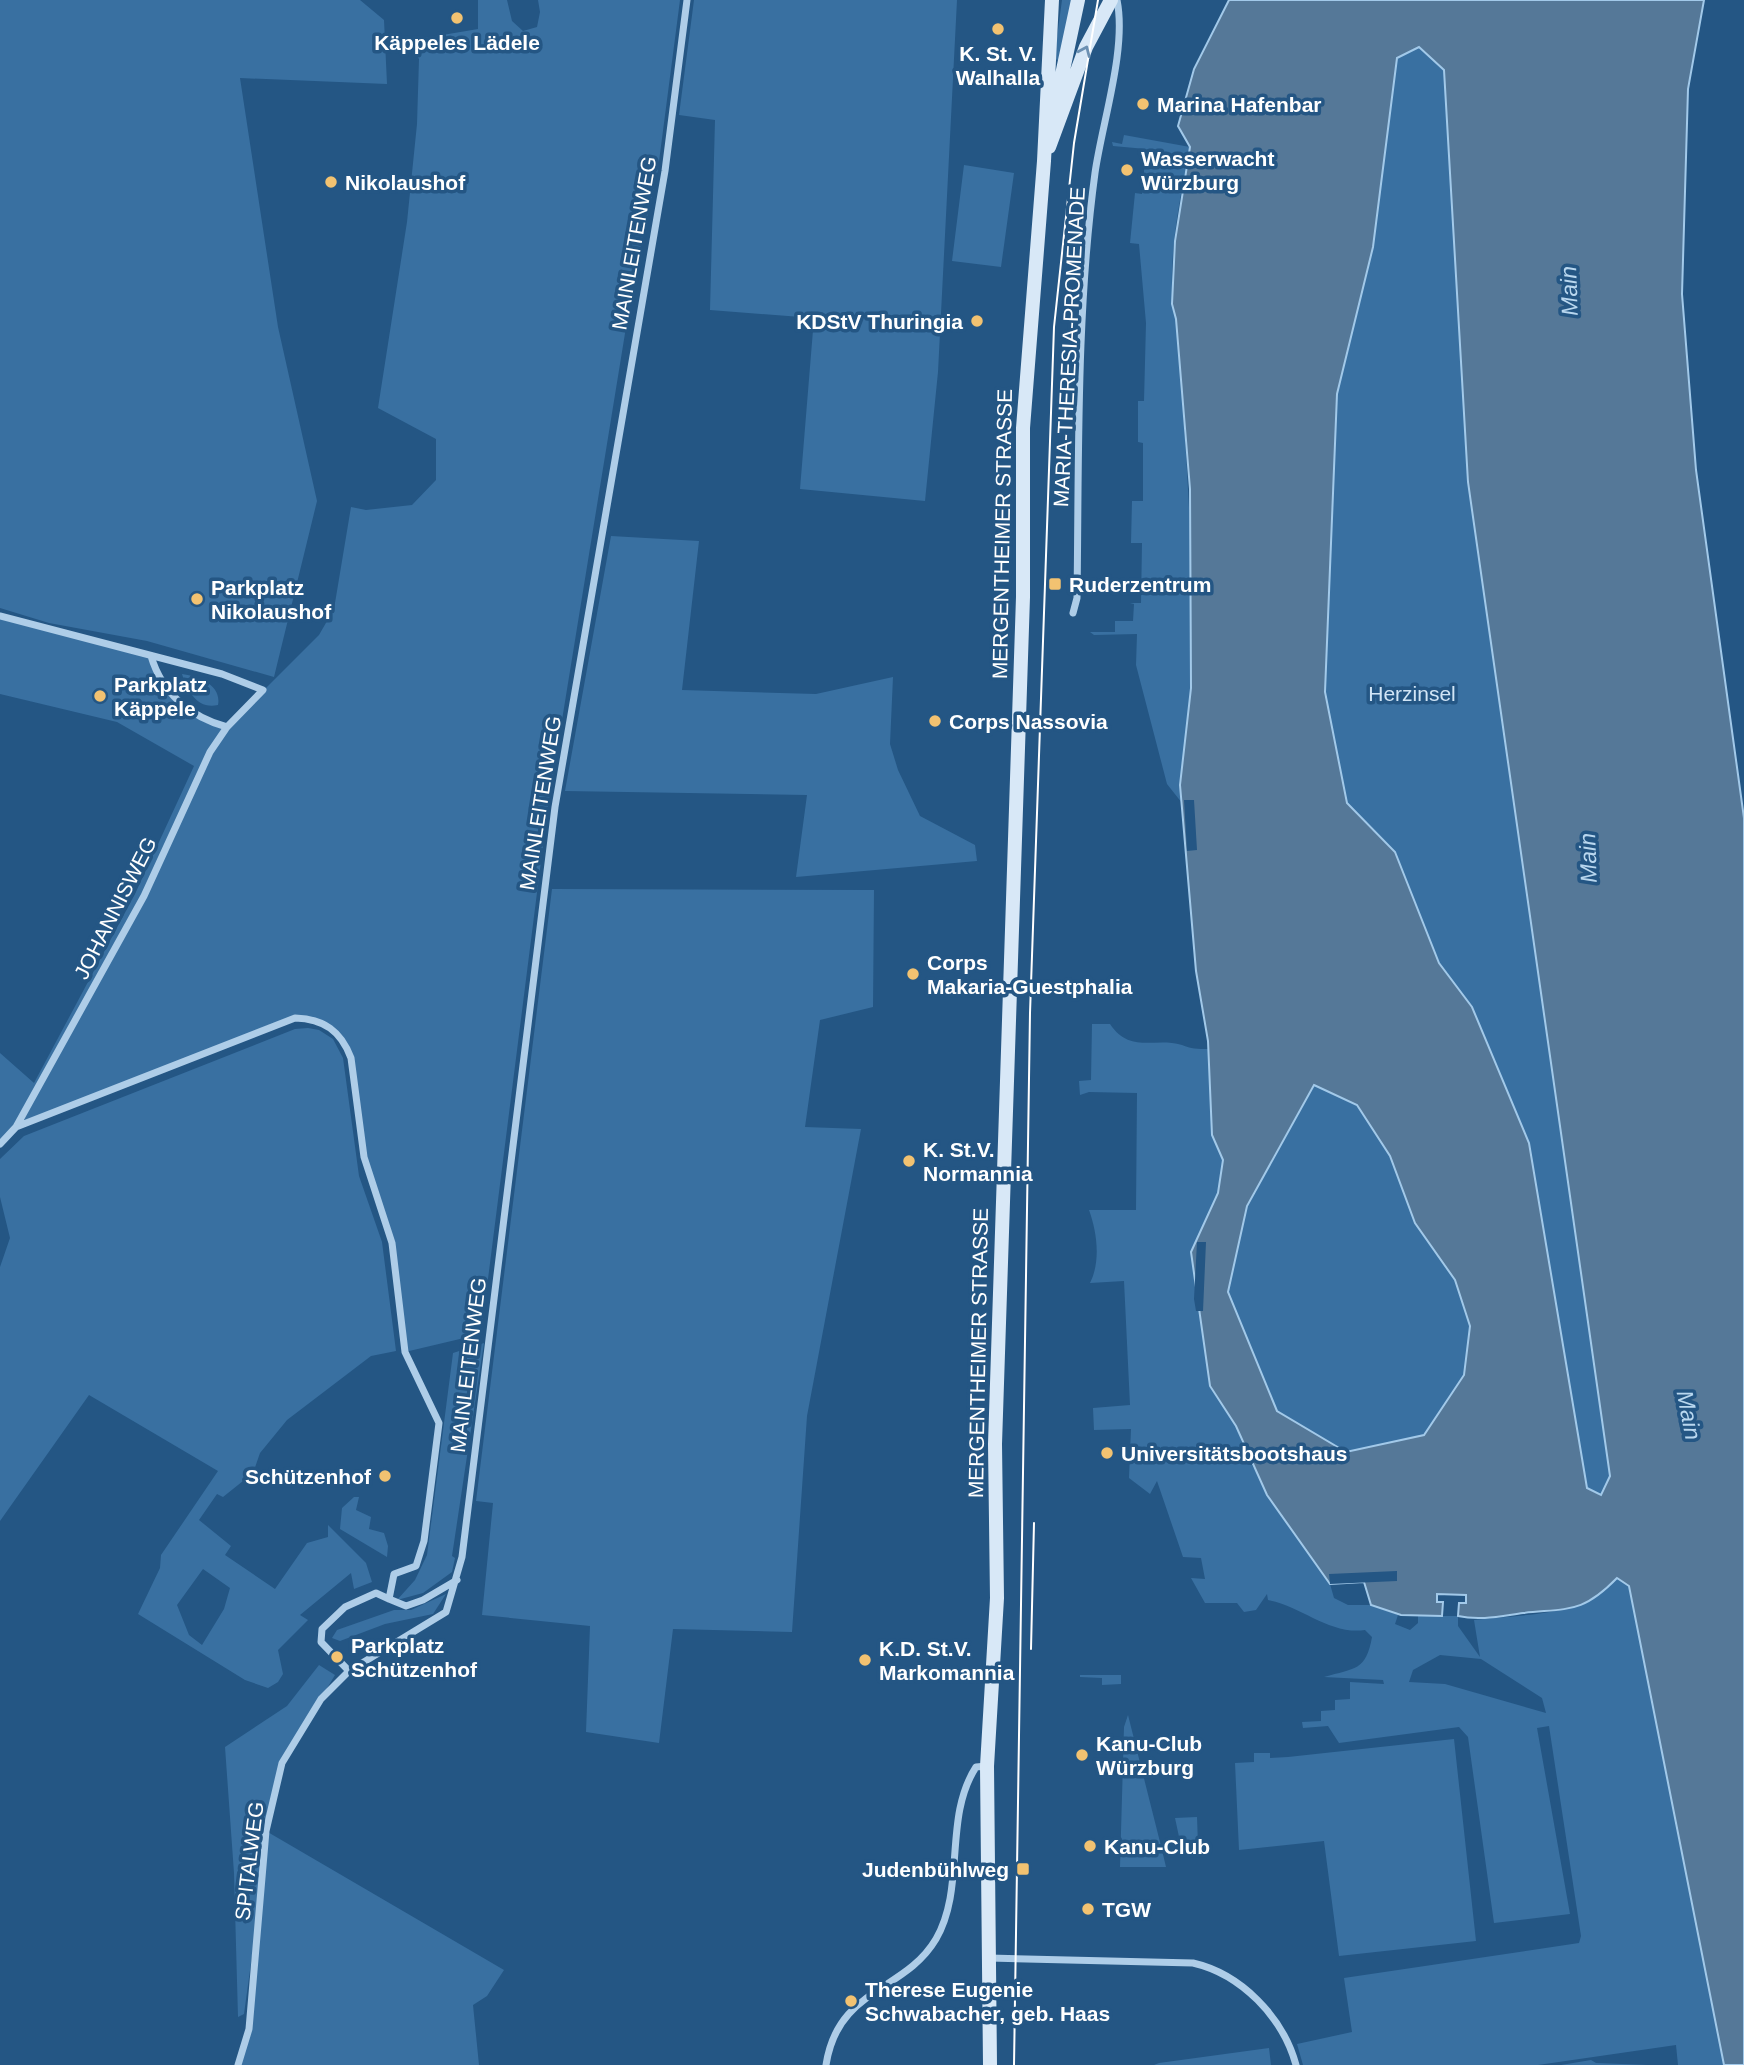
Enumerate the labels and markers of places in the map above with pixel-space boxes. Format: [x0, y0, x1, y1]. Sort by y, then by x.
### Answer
marker: Käppeles Lädele [449, 10, 465, 26]
marker: K. St. V. Walhalla [990, 21, 1006, 37]
place label: Käppeles Lädele [374, 31, 540, 54]
place label: K. St. V. Walhalla [956, 42, 1041, 89]
place label: Marina Hafenbar [1157, 93, 1322, 116]
marker: Marina Hafenbar [1135, 96, 1151, 112]
place label: Wasserwacht Würzburg [1141, 147, 1274, 194]
marker: Wasserwacht Würzburg [1119, 162, 1135, 178]
place label: Nikolaushof [345, 171, 466, 194]
marker: Nikolaushof [323, 174, 339, 190]
place label: KDStV Thuringia [796, 310, 963, 333]
marker: KDStV Thuringia [969, 313, 985, 329]
place label: Ruderzentrum [1069, 573, 1211, 596]
place label: Parkplatz Nikolaushof [211, 576, 332, 623]
marker: Ruderzentrum [1047, 576, 1063, 592]
marker: Parkplatz Nikolaushof [189, 591, 205, 607]
place label: Parkplatz Käppele [114, 673, 207, 720]
marker: Parkplatz Käppele [92, 688, 108, 704]
place label: Corps Nassovia [949, 710, 1108, 733]
marker: Corps Nassovia [927, 713, 943, 729]
place label: Corps Makaria-Guestphalia [927, 951, 1133, 998]
marker: Corps Makaria-Guestphalia [905, 966, 921, 982]
place label: K. St.V. Normannia [923, 1138, 1033, 1185]
marker: K. St.V. Normannia [901, 1153, 917, 1169]
place label: Universitätsbootshaus [1121, 1442, 1347, 1465]
marker: Universitätsbootshaus [1099, 1445, 1115, 1461]
place label: Schützenhof [245, 1465, 372, 1488]
marker: Schützenhof [377, 1468, 393, 1484]
place label: Parkplatz Schützenhof [351, 1634, 478, 1681]
place label: K.D. St.V. Markomannia [879, 1637, 1015, 1684]
marker: Parkplatz Schützenhof [329, 1649, 345, 1665]
marker: K.D. St.V. Markomannia [857, 1652, 873, 1668]
place label: Kanu-Club Würzburg [1096, 1732, 1202, 1779]
marker: Kanu-Club Würzburg [1074, 1747, 1090, 1763]
place label: Kanu-Club [1104, 1835, 1210, 1858]
marker: Kanu-Club [1082, 1838, 1098, 1854]
place label: Judenbühlweg [862, 1858, 1009, 1881]
marker: Judenbühlweg [1015, 1861, 1031, 1877]
place label: TGW [1102, 1898, 1151, 1921]
marker: TGW [1080, 1901, 1096, 1917]
place label: Therese Eugenie Schwabacher, geb. Haas [865, 1978, 1110, 2025]
marker: Therese Eugenie Schwabacher, geb. Haas [843, 1993, 859, 2009]

